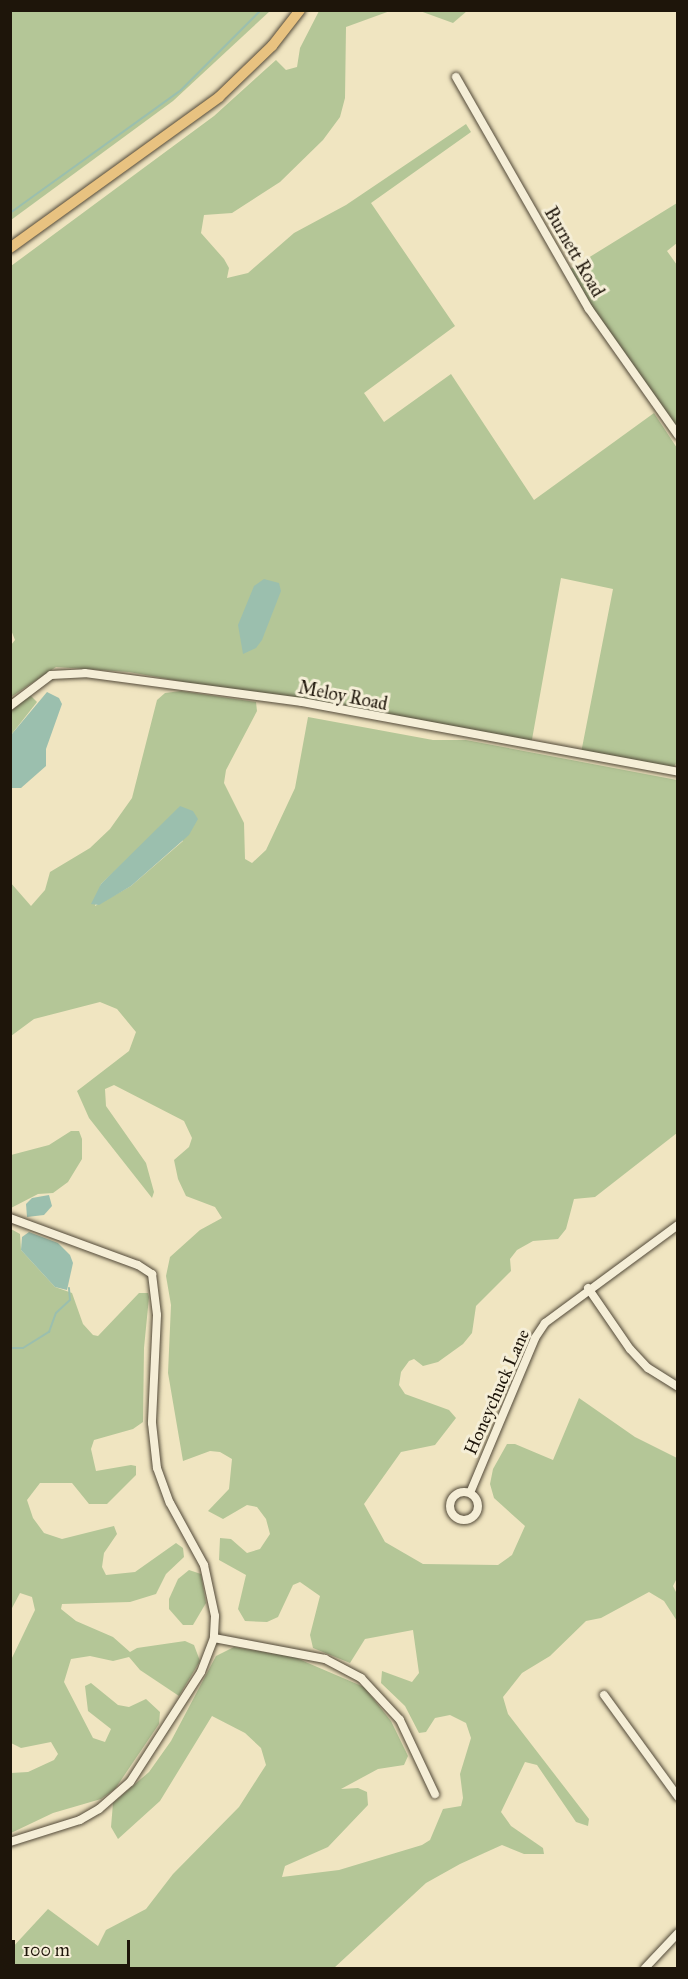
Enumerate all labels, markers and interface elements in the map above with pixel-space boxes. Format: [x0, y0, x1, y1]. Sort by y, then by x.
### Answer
street label: Burnett Road [540, 203, 608, 301]
street label: Meloy Road [297, 677, 389, 715]
street label: Honeychuck Lane [460, 1326, 534, 1458]
scale bar [15, 1928, 134, 1966]
text: 100 m [23, 1939, 70, 1961]

